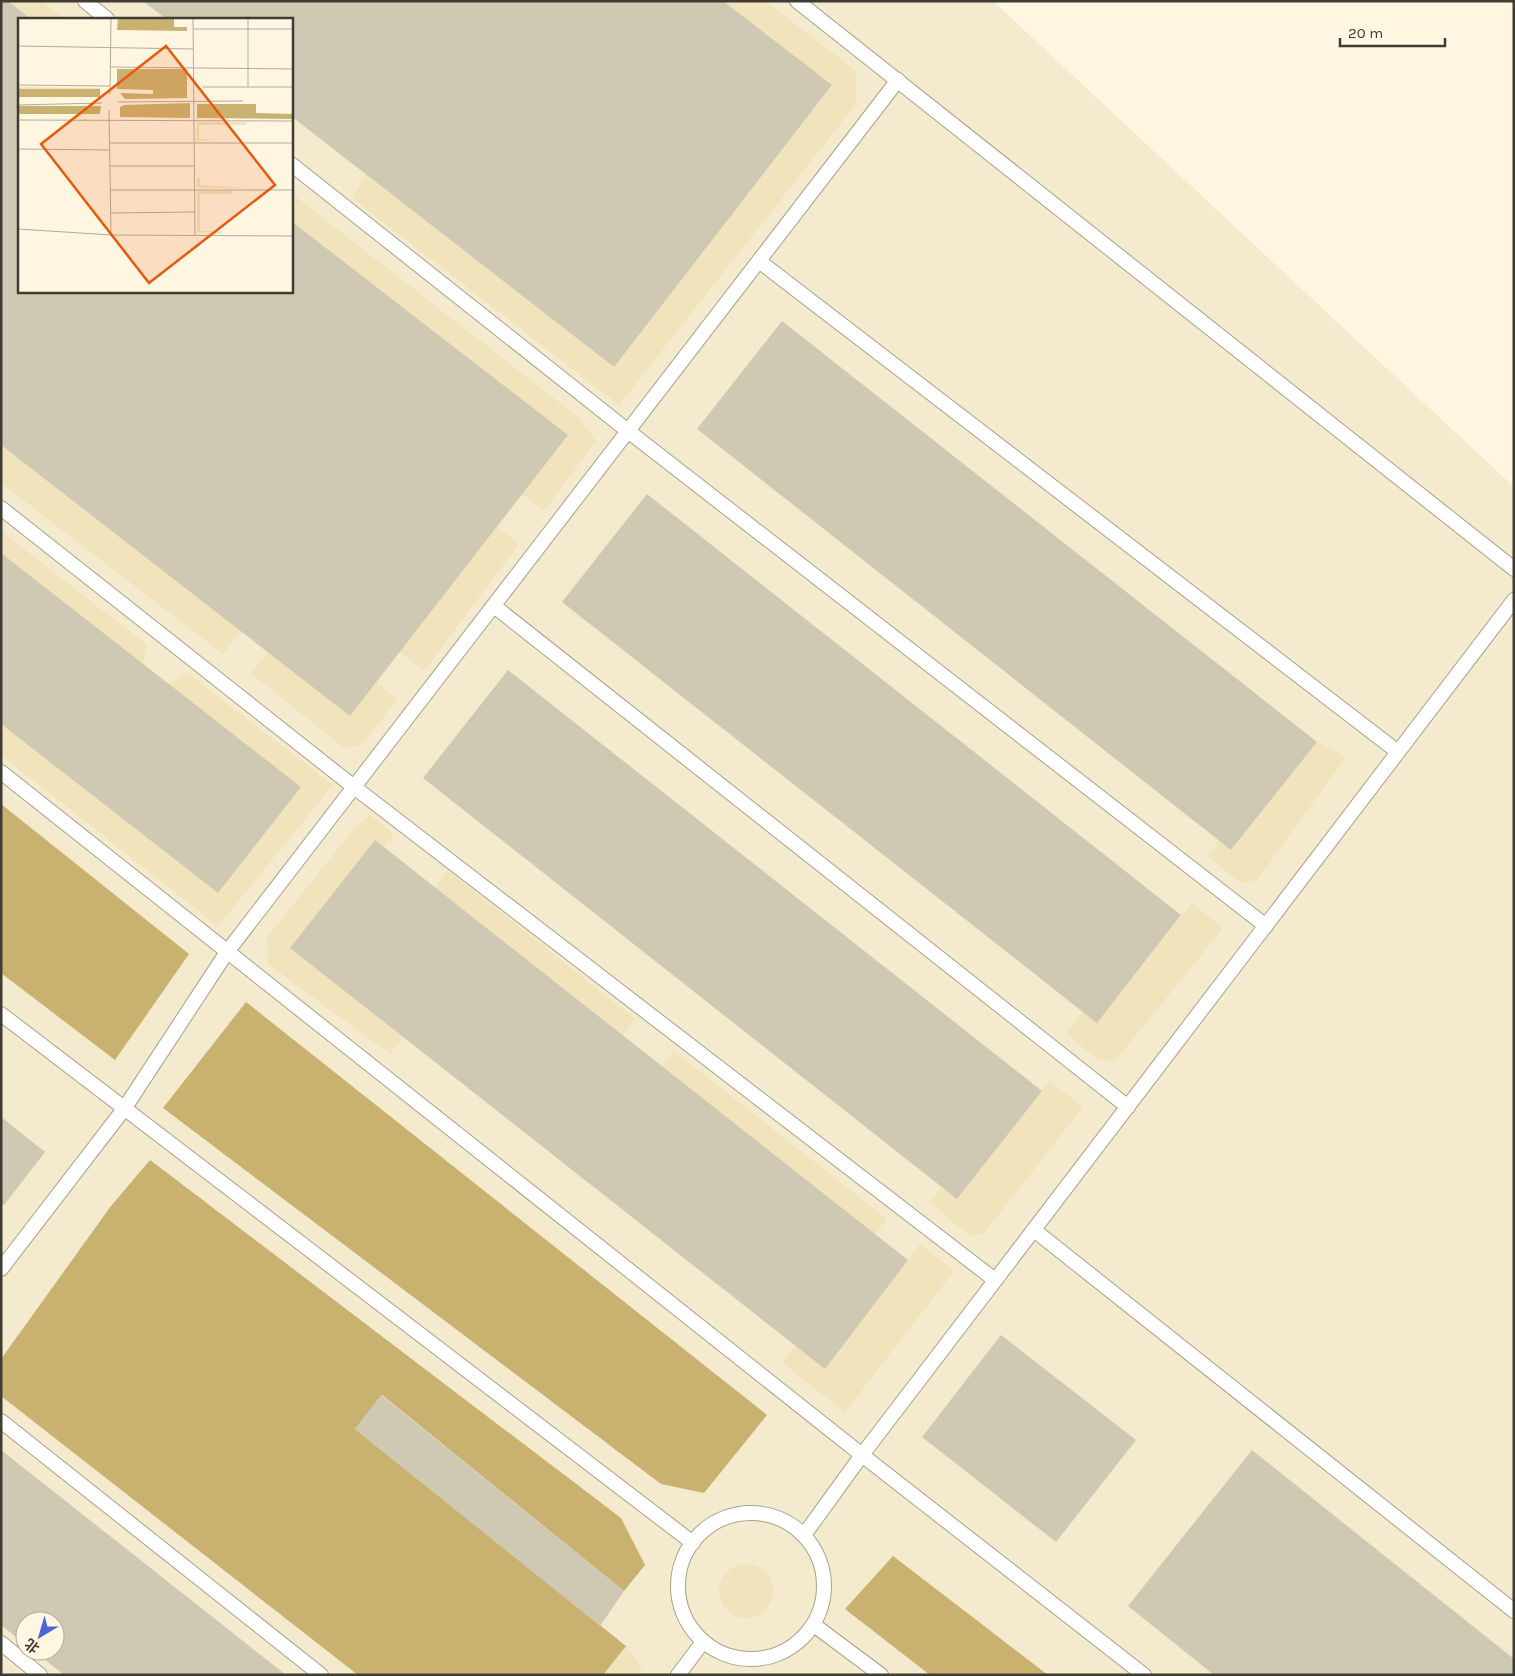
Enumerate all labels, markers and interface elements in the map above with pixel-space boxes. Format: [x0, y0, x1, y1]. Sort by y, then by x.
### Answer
scale bar [1340, 15, 1445, 47]
inset map [18, 18, 292, 292]
text: 20 m [1348, 24, 1383, 42]
north arrow [15, 1611, 65, 1661]
text: 北 [22, 1635, 43, 1657]

